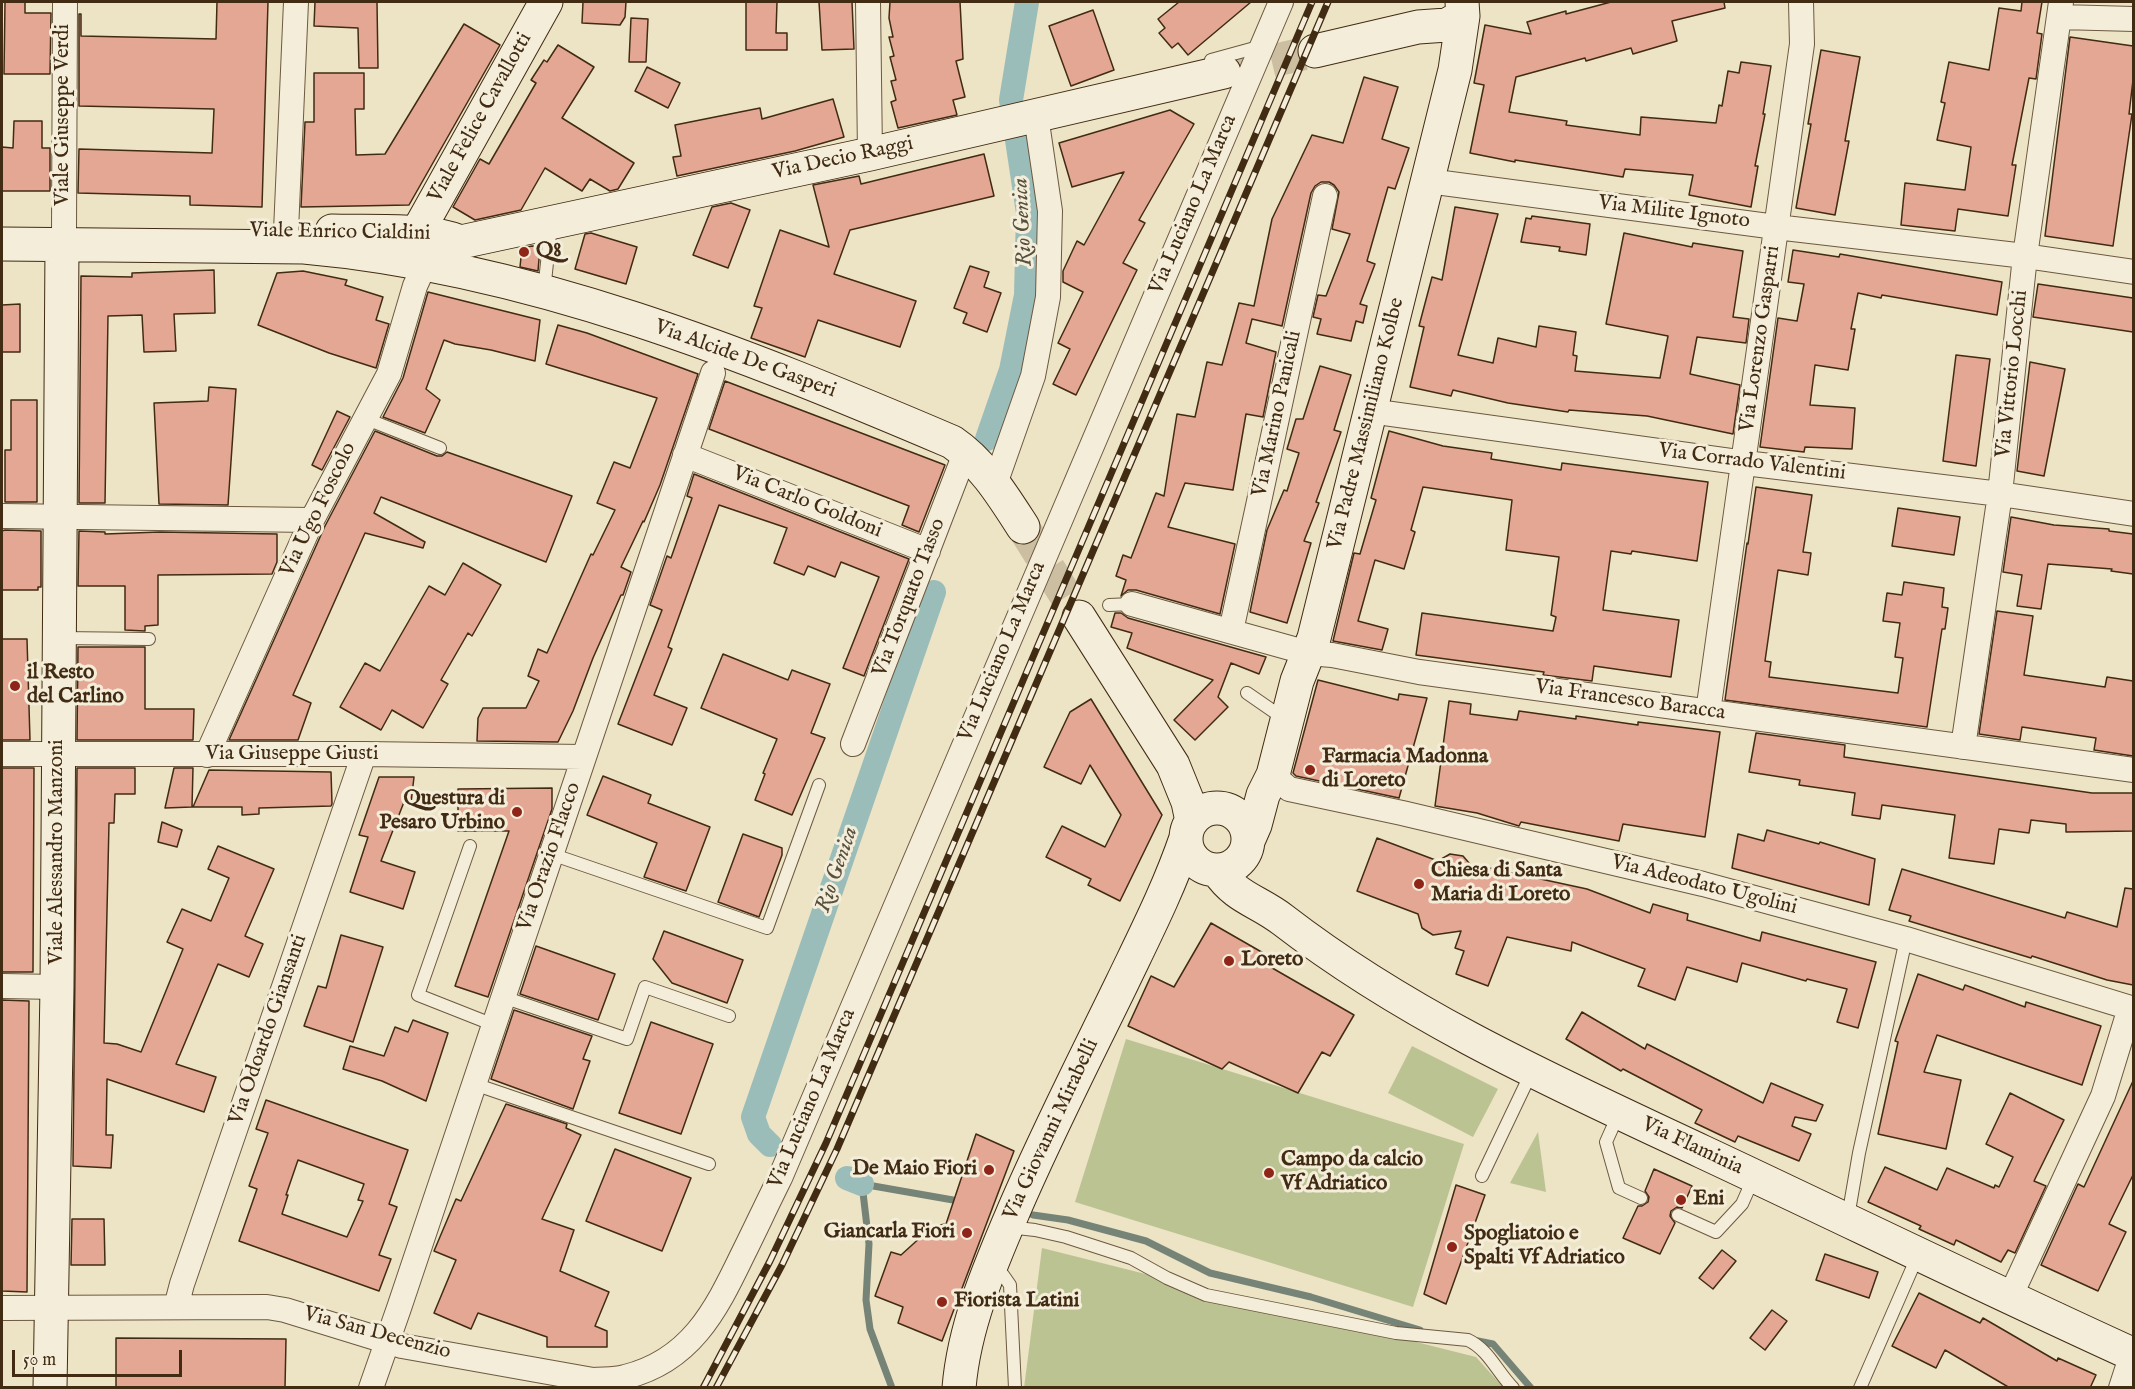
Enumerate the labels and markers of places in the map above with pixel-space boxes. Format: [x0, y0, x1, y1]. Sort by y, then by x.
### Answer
place label: Q8 [536, 239, 561, 265]
marker: Q8 [517, 245, 531, 259]
place label: il Resto del Carlino [27, 661, 124, 711]
marker: il Resto del Carlino [8, 679, 22, 693]
place label: Farmacia Madonna di Loreto [1322, 745, 1488, 795]
marker: Farmacia Madonna di Loreto [1303, 763, 1317, 777]
place label: Questura di Pesaro Urbino [379, 787, 505, 837]
marker: Questura di Pesaro Urbino [510, 805, 524, 819]
place label: Chiesa di Santa Maria di Loreto [1431, 859, 1570, 909]
marker: Chiesa di Santa Maria di Loreto [1412, 877, 1426, 891]
place label: Loreto [1241, 948, 1303, 974]
marker: Loreto [1222, 954, 1236, 968]
place label: Campo da calcio Vf Adriatico [1281, 1148, 1423, 1198]
place label: De Maio Fiori [852, 1157, 977, 1183]
marker: De Maio Fiori [982, 1163, 996, 1177]
marker: Campo da calcio Vf Adriatico [1262, 1166, 1276, 1180]
place label: Eni [1693, 1187, 1724, 1213]
marker: Eni [1674, 1193, 1688, 1207]
place label: Giancarla Fiori [824, 1220, 955, 1246]
place label: Spogliatoio e Spalti Vf Adriatico [1464, 1222, 1625, 1272]
marker: Giancarla Fiori [960, 1226, 974, 1240]
marker: Spogliatoio e Spalti Vf Adriatico [1445, 1240, 1459, 1254]
place label: Fiorista Latini [954, 1289, 1079, 1315]
marker: Fiorista Latini [935, 1295, 949, 1309]

